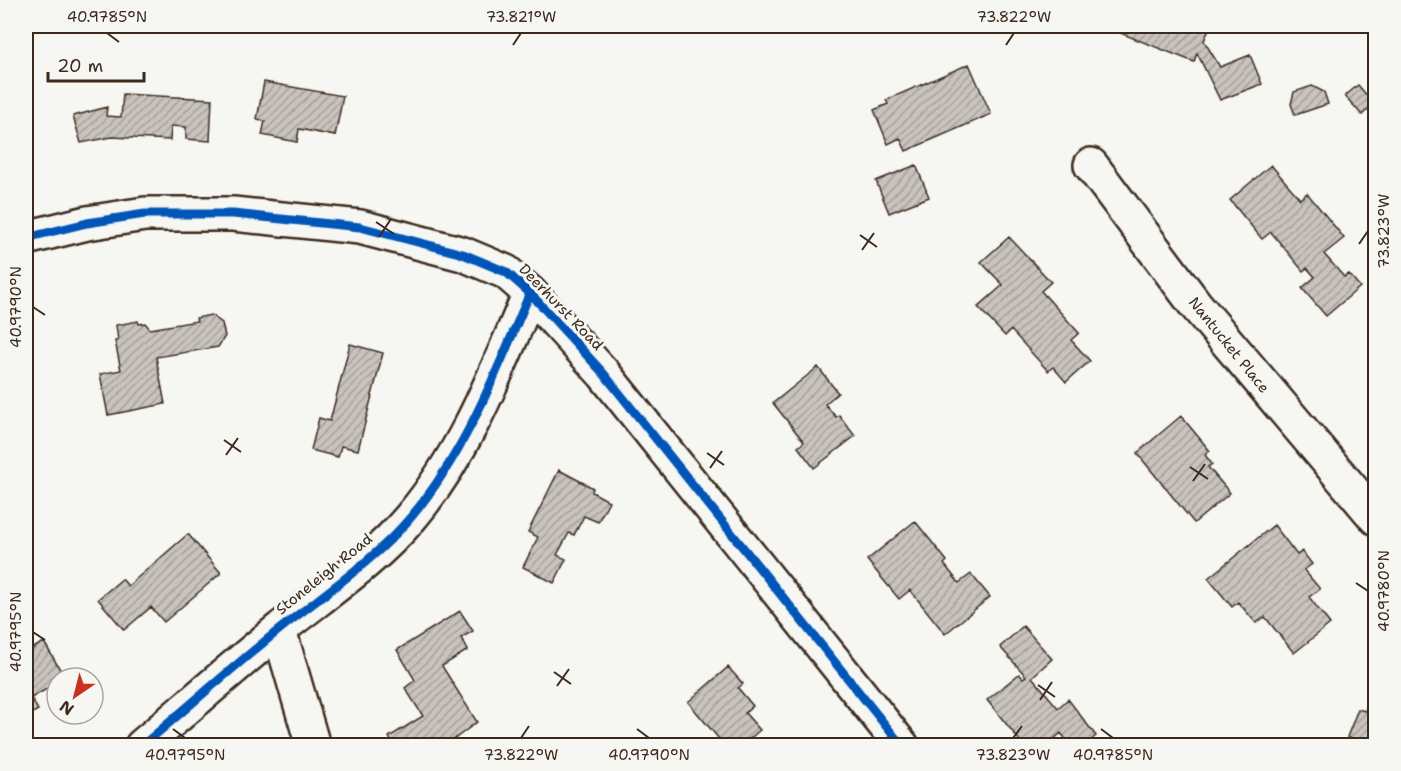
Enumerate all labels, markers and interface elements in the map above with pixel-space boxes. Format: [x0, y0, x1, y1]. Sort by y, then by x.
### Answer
text: 40.9785°N [67, 7, 147, 27]
text: 73.821°W [486, 7, 556, 27]
text: 73.822°W [977, 7, 1051, 27]
scale bar [48, 45, 144, 83]
text: 20 m [57, 54, 103, 78]
text: 73.823°W [1374, 194, 1394, 268]
street label: Deerhurst Road [514, 259, 608, 355]
text: 40.9790°N [6, 266, 26, 348]
street label: Nantucket Place [1184, 293, 1274, 397]
street label: Stoneleigh Road [271, 529, 377, 619]
text: 40.9780°N [1374, 550, 1394, 632]
text: 40.9795°N [6, 592, 26, 672]
north arrow [45, 666, 105, 726]
text: N [55, 696, 78, 720]
text: 40.9795°N [145, 745, 225, 765]
text: 73.822°W [484, 745, 558, 765]
text: 40.9790°N [608, 745, 690, 765]
text: 73.823°W [976, 745, 1050, 765]
text: 40.9785°N [1073, 745, 1153, 765]

